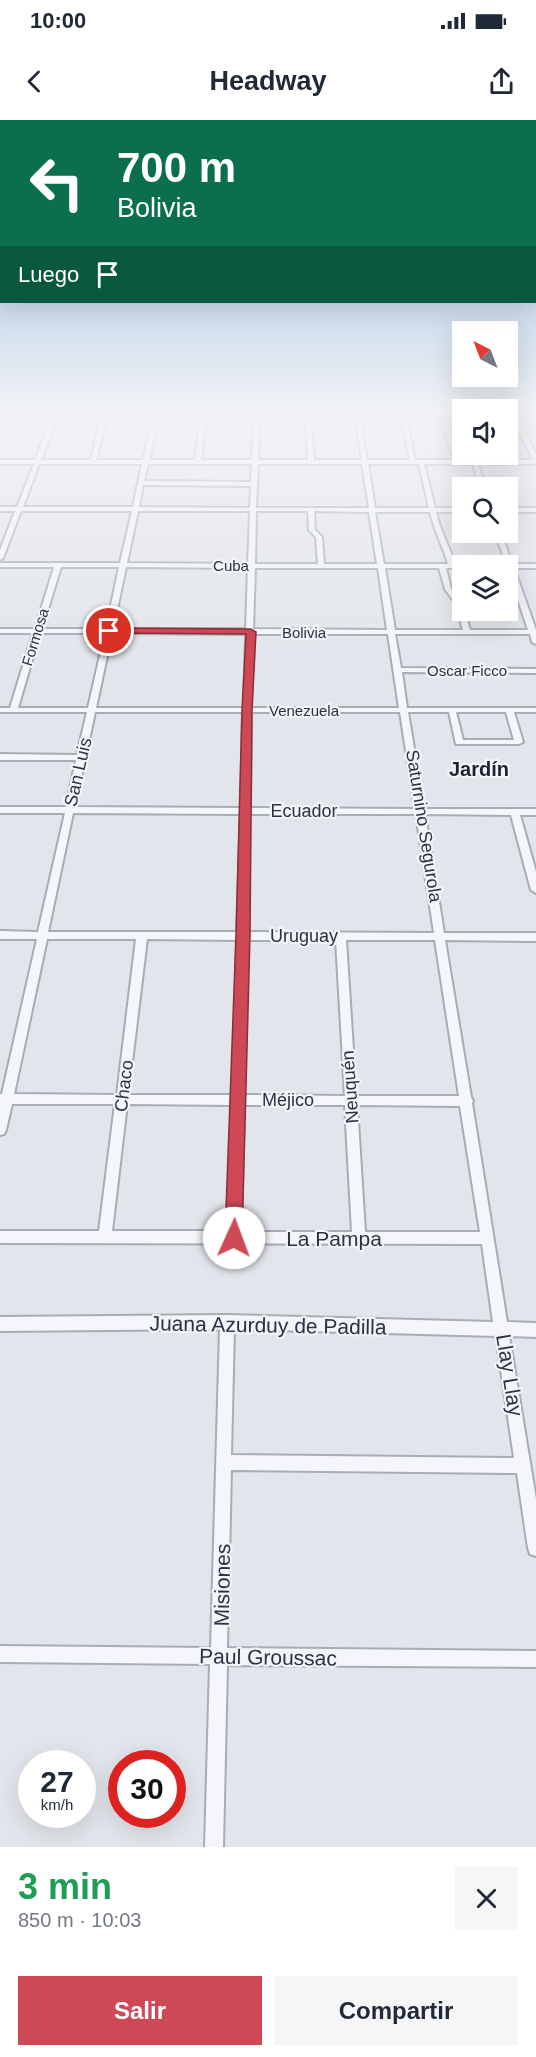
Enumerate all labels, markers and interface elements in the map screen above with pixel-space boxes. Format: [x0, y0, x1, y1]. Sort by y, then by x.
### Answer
text: 10:00 [30, 8, 86, 33]
icon: back [18, 65, 51, 98]
icon: share [485, 65, 518, 98]
text: Headway [209, 66, 327, 96]
icon: left [18, 144, 96, 222]
text: 700 m [117, 144, 236, 191]
text: Bolivia [117, 193, 197, 223]
icon: arrive [91, 258, 124, 291]
text: Luego [18, 262, 79, 287]
north arrow [452, 321, 518, 387]
map controls [452, 321, 518, 621]
button: sound [452, 399, 518, 465]
button: search [452, 477, 518, 543]
button: layers [452, 555, 518, 621]
street label: Cuba [213, 557, 250, 574]
pin [83, 605, 134, 656]
street label: Formosa [18, 606, 52, 668]
icon: arrive [92, 614, 125, 647]
street label: Bolivia [282, 624, 327, 641]
street label: Oscar Ficco [427, 662, 507, 679]
street label: Venezuela [269, 702, 340, 719]
street label: San Luis [60, 736, 96, 808]
street label: Saturnino Segurola [402, 748, 446, 905]
district label: Jardín [449, 758, 509, 780]
street label: Ecuador [270, 801, 338, 821]
street label: Uruguay [270, 926, 338, 946]
street label: Neuquén [337, 1050, 363, 1124]
street label: Chaco [111, 1059, 137, 1113]
street label: Méjico [262, 1090, 314, 1110]
position arrow [202, 1206, 266, 1270]
street label: La Pampa [286, 1227, 382, 1250]
street label: Juana Azurduy de Padilla [149, 1311, 387, 1339]
street label: Llay Llay [492, 1332, 528, 1418]
street label: Misiones [210, 1543, 234, 1627]
street label: Paul Groussac [199, 1644, 337, 1670]
speed limit sign: 30 [108, 1750, 186, 1828]
text: 27 [40, 1765, 74, 1798]
text: km/h [41, 1796, 73, 1813]
text: 3 min [18, 1866, 112, 1907]
button: close [455, 1867, 518, 1930]
text: 850 m · 10:03 [18, 1909, 141, 1931]
button: Salir [18, 1976, 262, 2045]
button: Compartir [274, 1976, 518, 2045]

